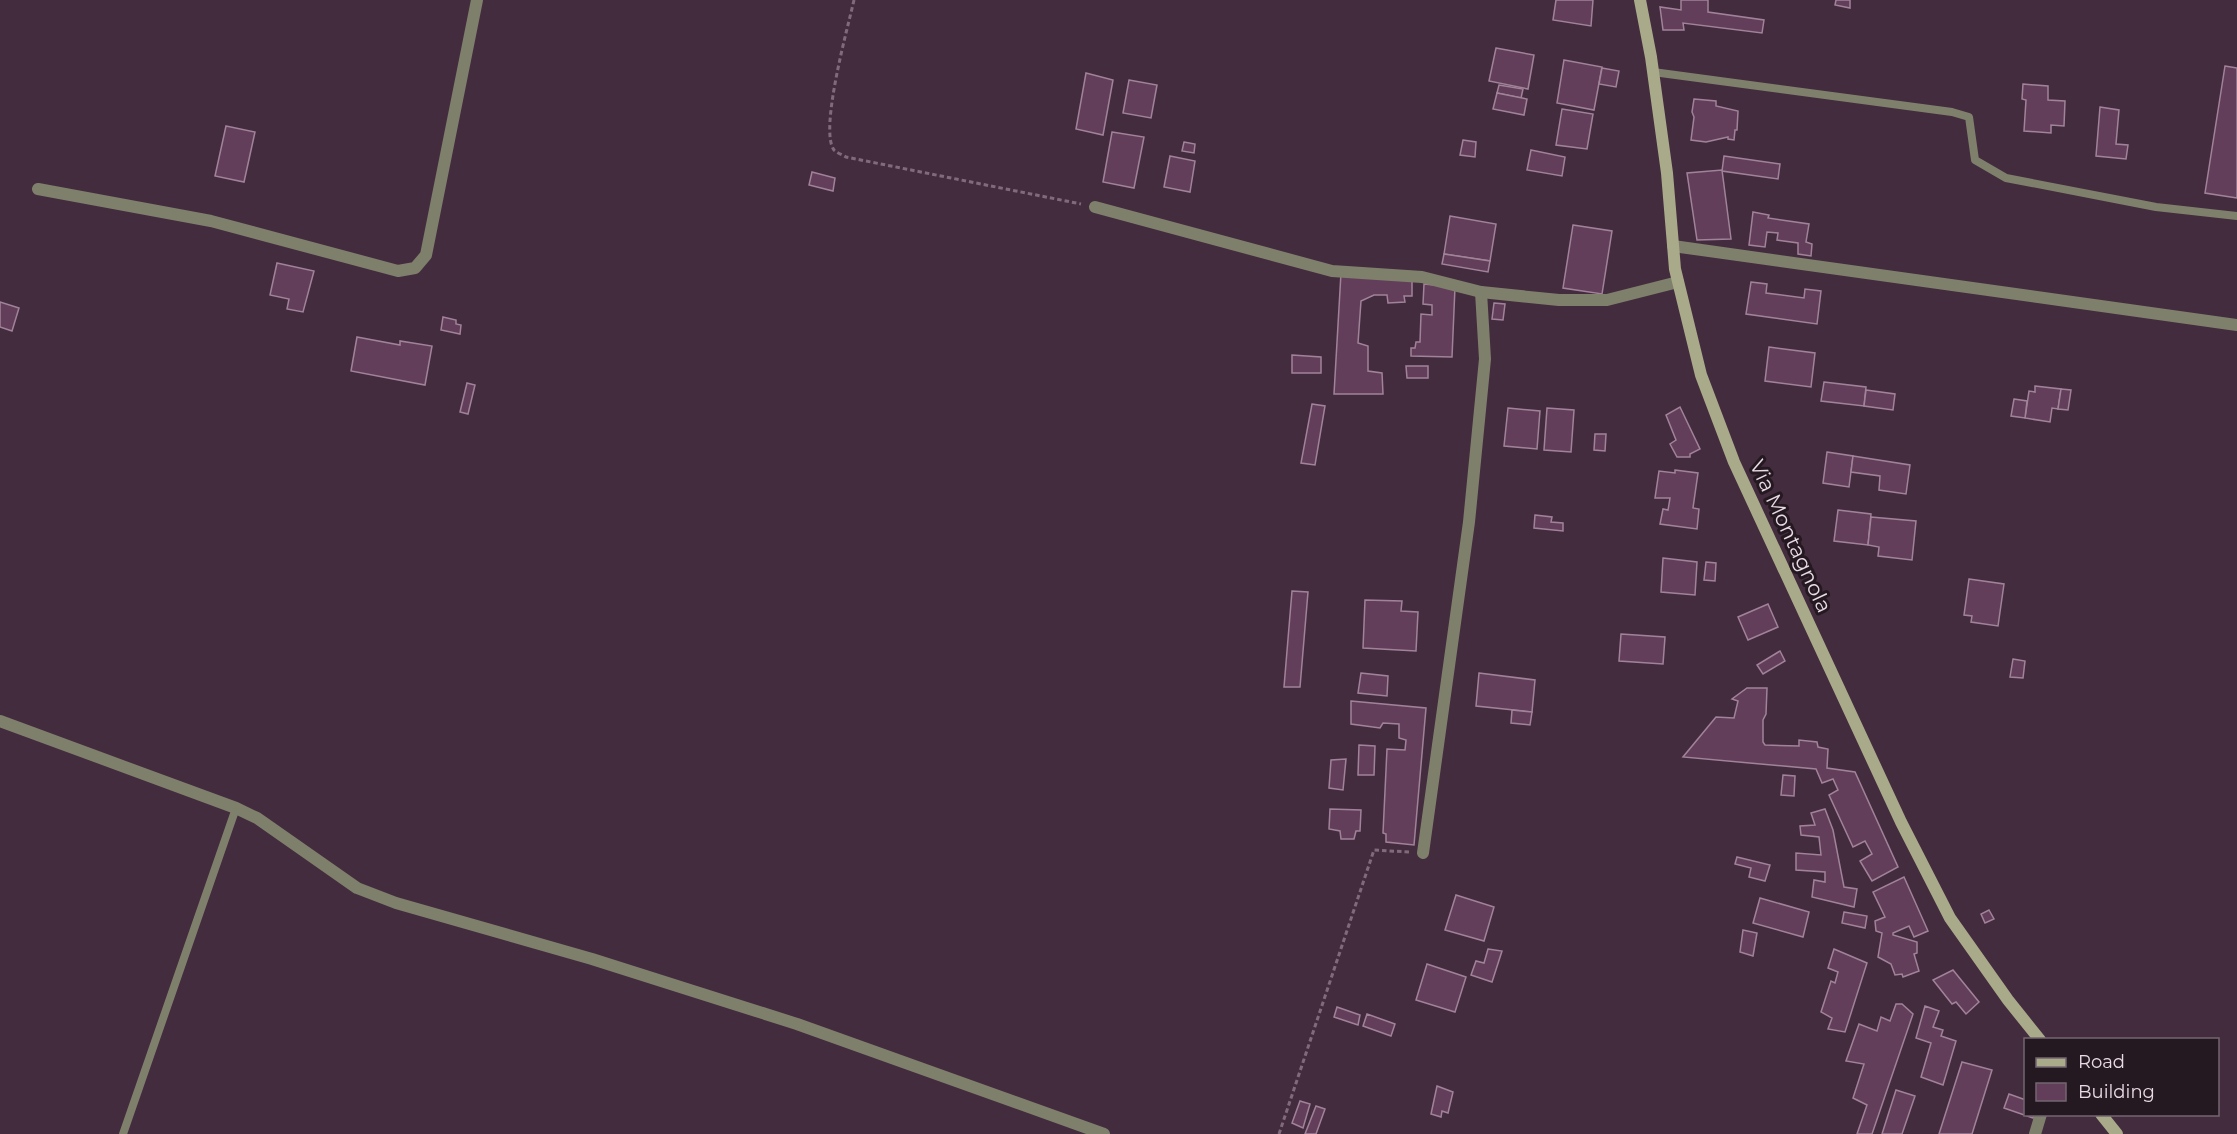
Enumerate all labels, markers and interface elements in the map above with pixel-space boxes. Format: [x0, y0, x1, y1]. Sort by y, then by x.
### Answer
street label: Via Montagnola [1745, 456, 1837, 616]
legend [2024, 1038, 2219, 1116]
text: Road [2078, 1051, 2125, 1073]
text: Building [2078, 1081, 2155, 1103]

